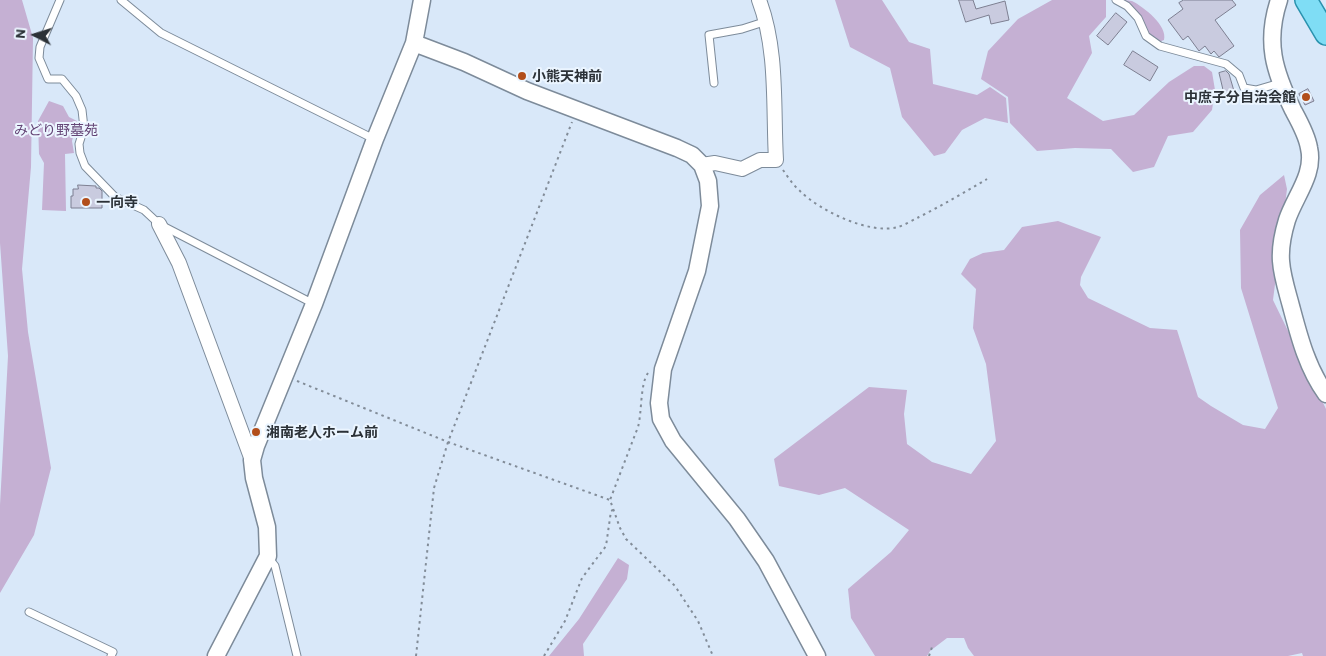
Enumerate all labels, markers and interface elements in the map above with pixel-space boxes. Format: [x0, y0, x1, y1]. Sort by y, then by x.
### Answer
north arrow [10, 10, 60, 60]
text: N [11, 28, 28, 39]
place label: 小熊天神前 [532, 68, 602, 84]
marker: 小熊天神前 [516, 70, 528, 82]
place label: 中庶子分自治会館 [1184, 89, 1296, 105]
marker: 中庶子分自治会館 [1300, 91, 1312, 103]
park label: みどり野墓苑 [14, 122, 98, 138]
place label: 一向寺 [96, 194, 138, 210]
marker: 一向寺 [80, 196, 92, 208]
place label: 湘南老人ホーム前 [266, 424, 378, 440]
marker: 湘南老人ホーム前 [250, 426, 262, 438]

